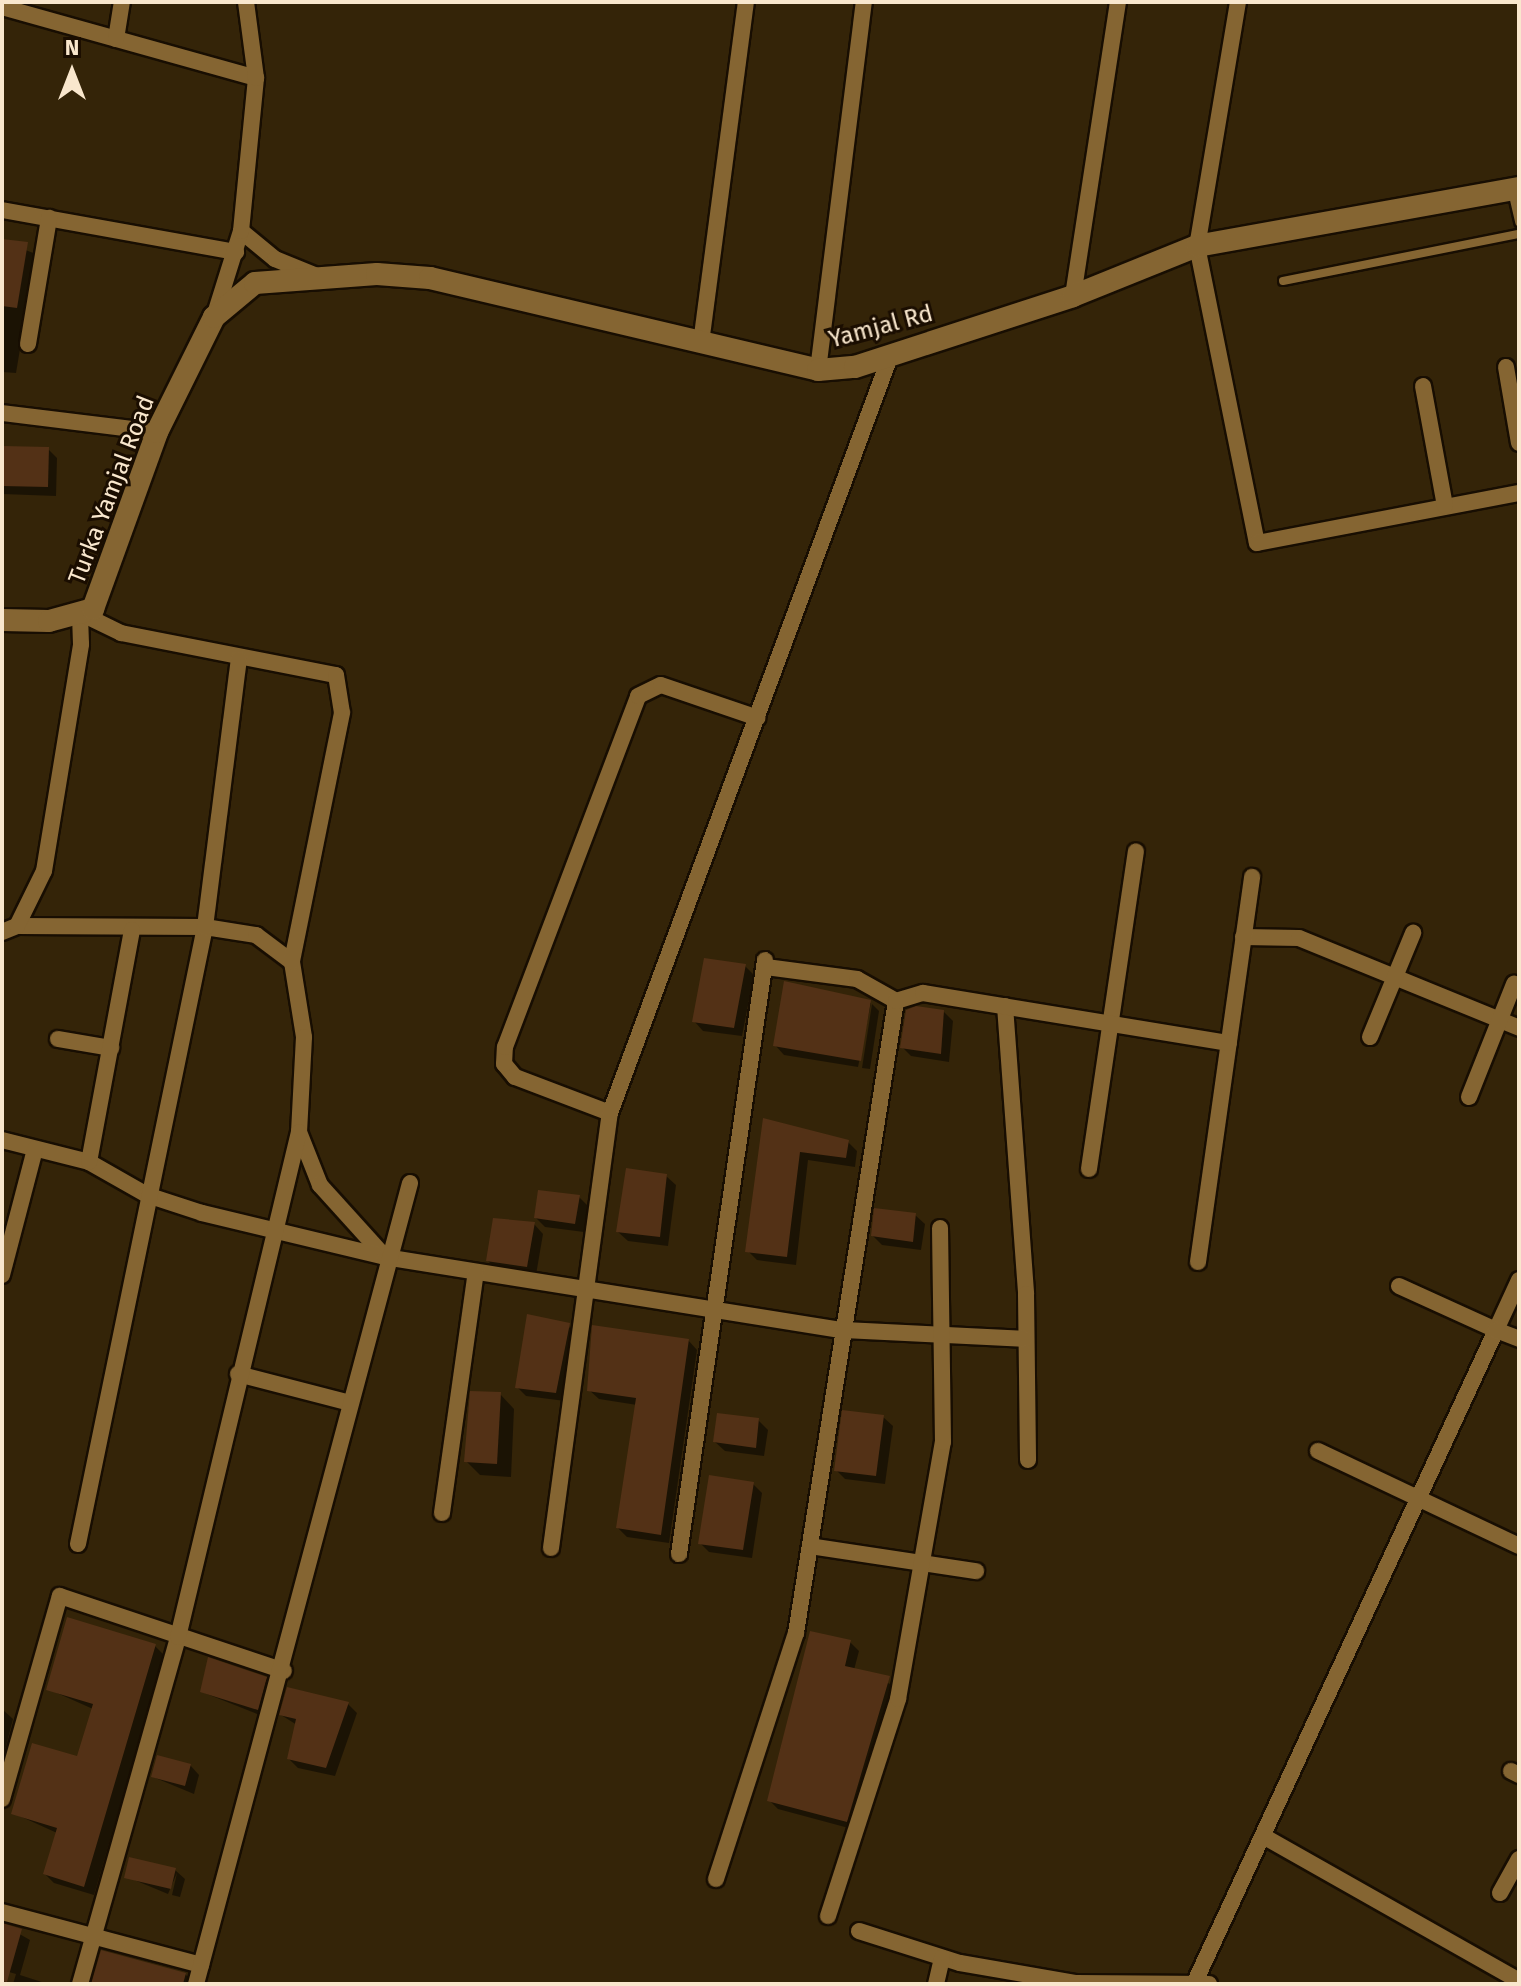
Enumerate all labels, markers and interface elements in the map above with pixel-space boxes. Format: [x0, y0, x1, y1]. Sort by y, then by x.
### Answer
north arrow [32, 32, 112, 112]
text: N [65, 34, 79, 61]
street label: Yamjal Rd [826, 299, 936, 355]
street label: Turka Yamjal Road [63, 392, 161, 588]

